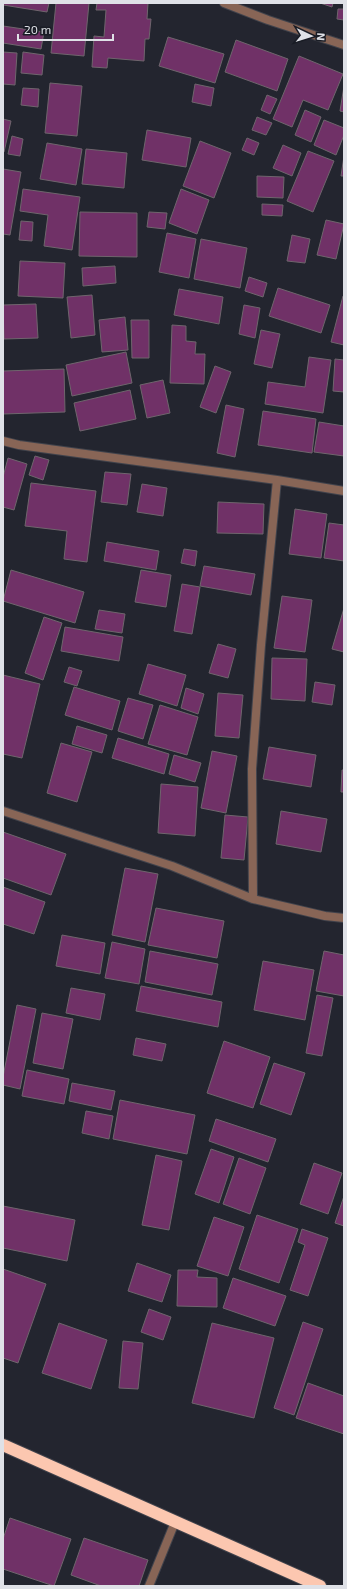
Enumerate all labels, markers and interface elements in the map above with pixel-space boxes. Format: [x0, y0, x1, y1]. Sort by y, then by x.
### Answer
scale bar [18, 16, 113, 42]
north arrow [291, 16, 331, 56]
text: 20 m [24, 22, 51, 36]
text: N [315, 32, 328, 41]

